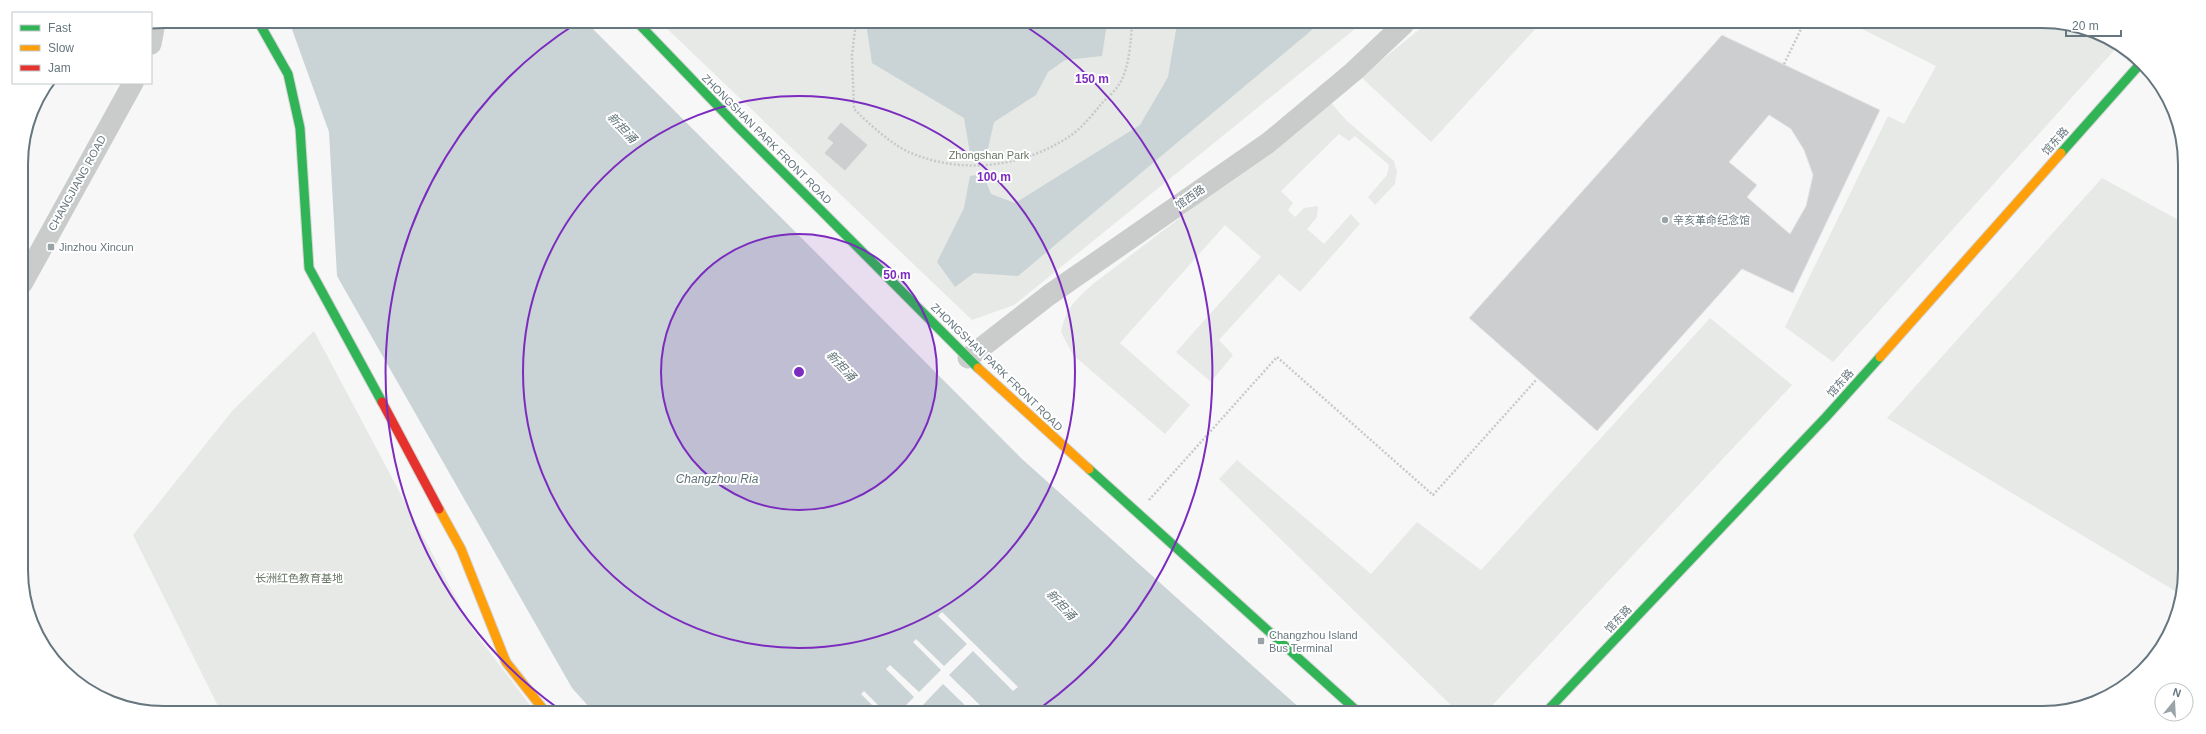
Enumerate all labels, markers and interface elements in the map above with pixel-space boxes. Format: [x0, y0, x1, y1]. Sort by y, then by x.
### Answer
legend [12, 12, 152, 84]
scale bar [2066, 12, 2121, 38]
text: 20 m [2072, 19, 2099, 33]
text: Fast [48, 21, 72, 35]
text: Slow [48, 41, 74, 55]
text: Jam [48, 61, 71, 75]
street label: ZHONGSHAN PARK FRONT ROAD [700, 72, 834, 206]
text: 150 m [1075, 72, 1109, 86]
water label: 新担涌 [605, 110, 641, 147]
street label: 馆东路 [2040, 125, 2070, 157]
street label: CHANGJIANG ROAD [46, 133, 108, 233]
park label: Zhongshan Park [949, 149, 1030, 161]
text: 100 m [977, 170, 1011, 184]
street label: 馆西路 [1173, 183, 1207, 211]
place label: 辛亥革命纪念馆 [1673, 214, 1750, 226]
marker: 辛亥革命纪念馆 [1660, 215, 1670, 225]
place label: Jinzhou Xincun [59, 241, 134, 253]
marker: Jinzhou Xincun [46, 242, 56, 252]
text: 50 m [883, 268, 911, 282]
street label: ZHONGSHAN PARK FRONT ROAD [929, 301, 1065, 433]
water label: 新担涌 [824, 348, 860, 385]
centre of rings [792, 365, 806, 379]
street label: 馆东路 [1825, 367, 1855, 399]
water label: Changzhou Ria [676, 472, 759, 486]
park label: 长洲红色教育基地 [255, 572, 343, 584]
water label: 新担涌 [1044, 587, 1080, 624]
street label: 馆东路 [1602, 603, 1634, 635]
place label: Changzhou Island Bus Terminal [1269, 629, 1358, 654]
marker: Changzhou Island Bus Terminal [1256, 636, 1266, 646]
north arrow [2154, 682, 2194, 722]
text: N [2171, 686, 2183, 699]

